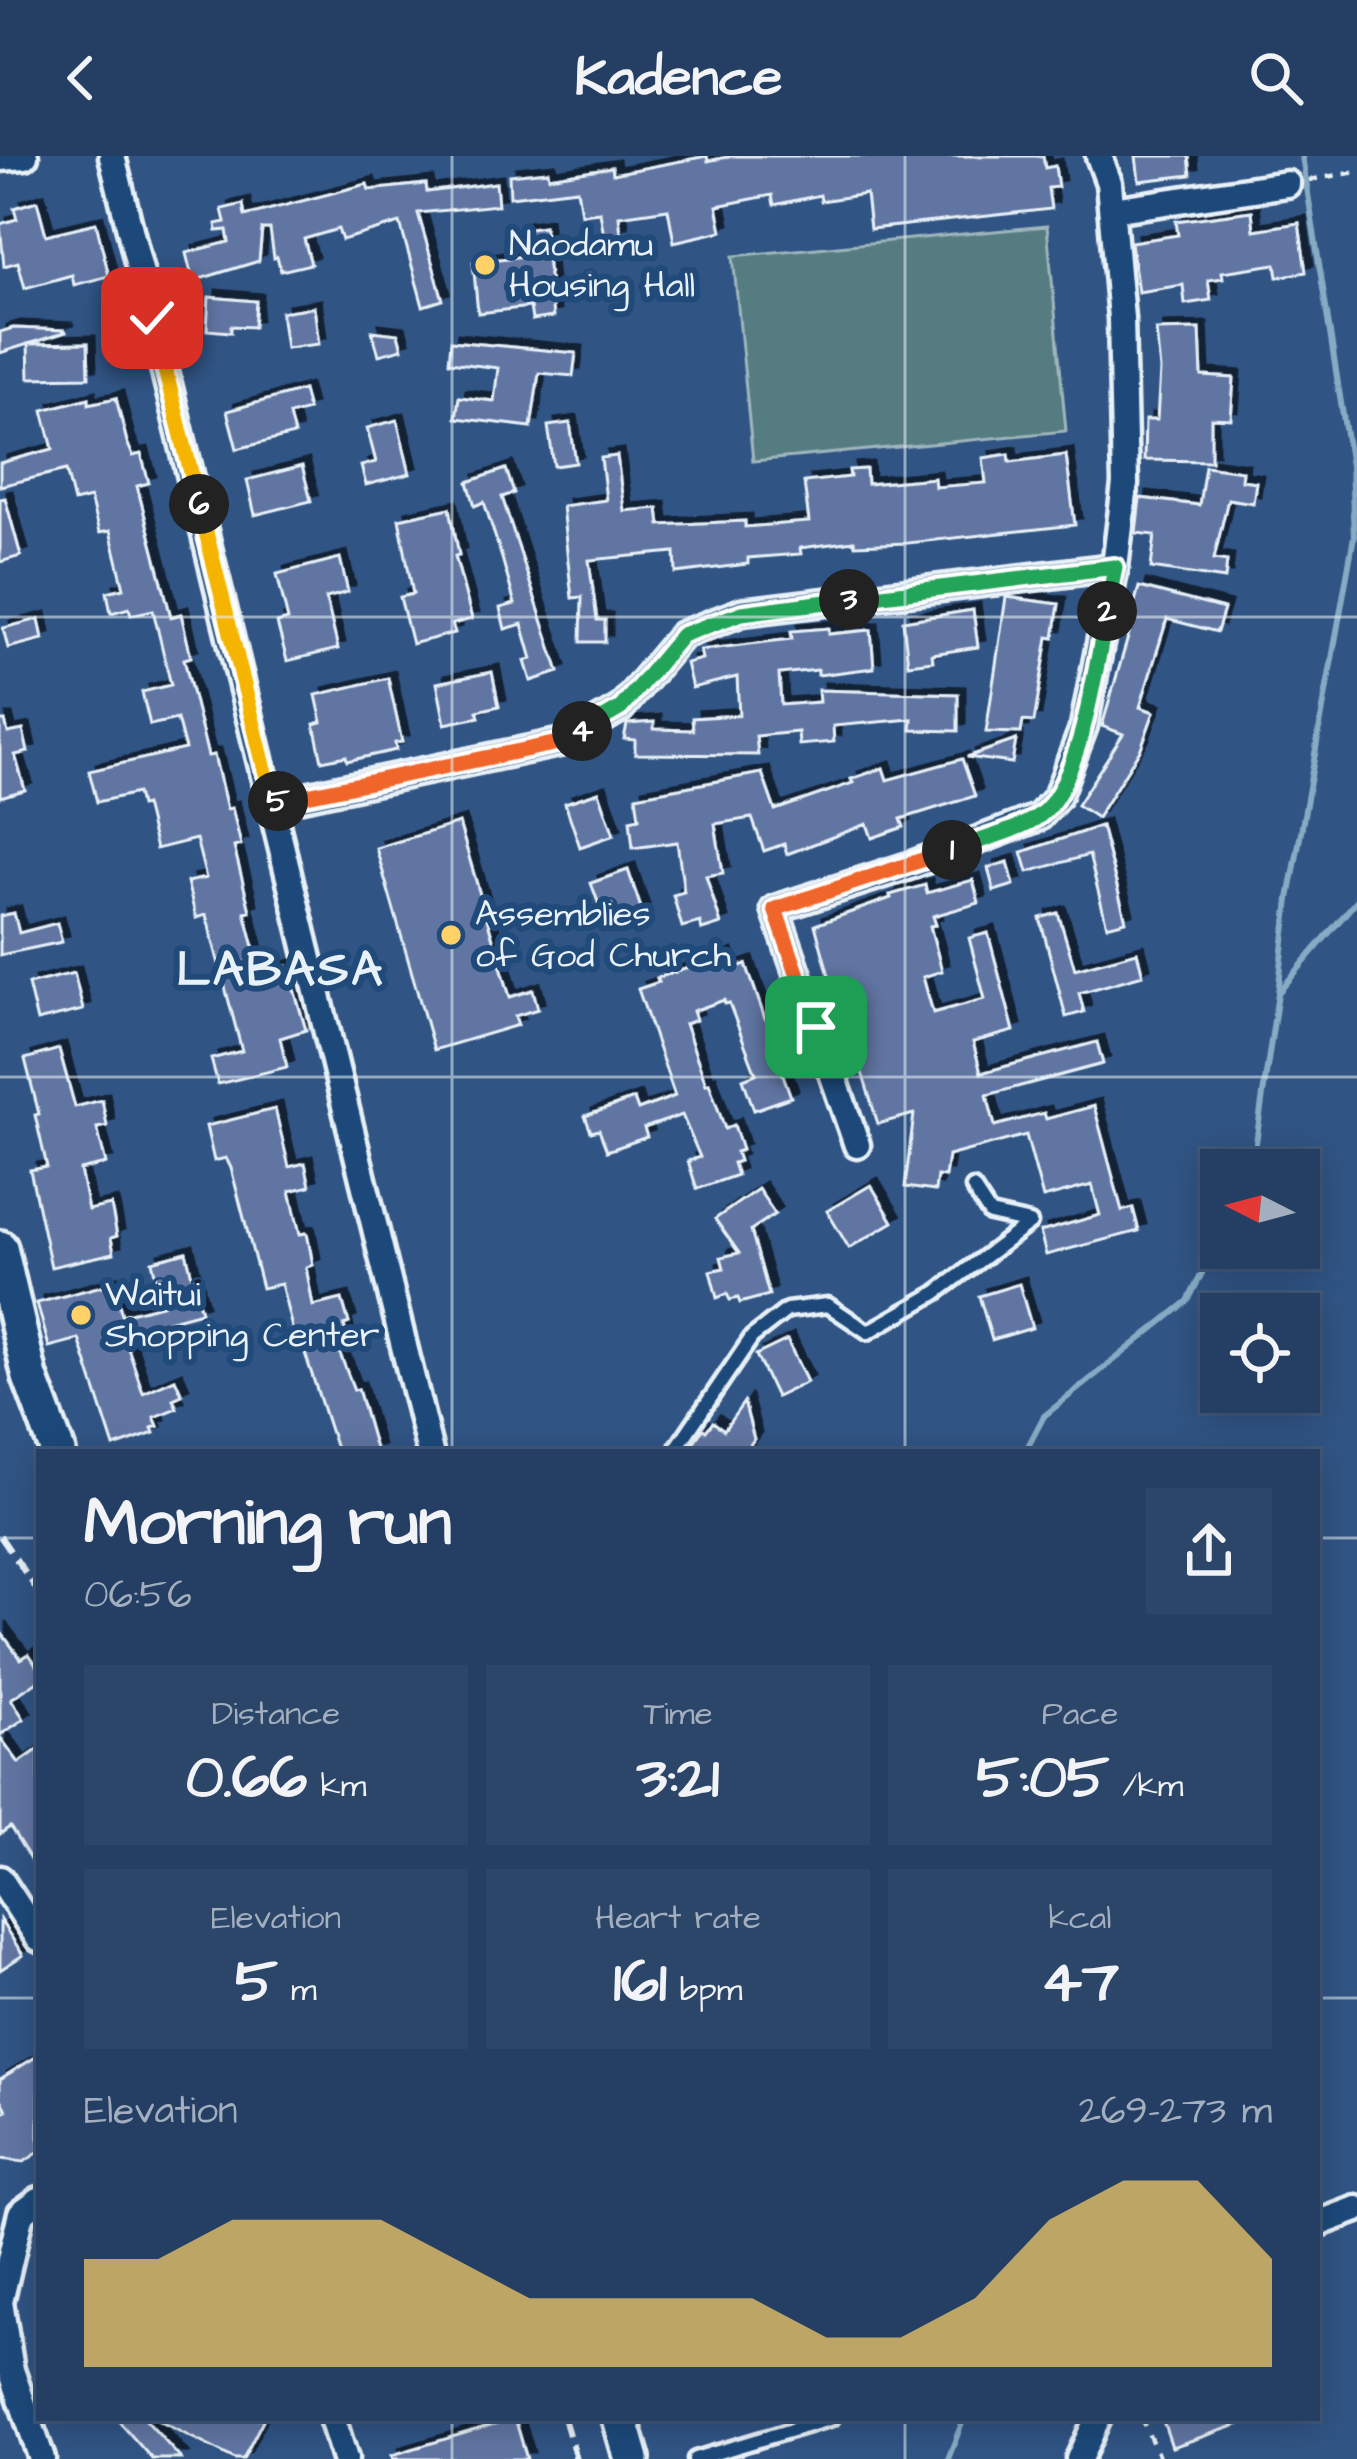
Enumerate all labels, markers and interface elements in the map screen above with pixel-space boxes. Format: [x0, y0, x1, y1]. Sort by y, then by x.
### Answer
text: Kadence [575, 41, 782, 116]
icon: back [48, 45, 114, 111]
icon: search [1243, 45, 1309, 111]
place label: Naodamu Housing Hall [509, 219, 695, 312]
marker: Naodamu Housing Hall [472, 252, 498, 278]
pin [101, 267, 203, 369]
icon: check [119, 285, 185, 351]
pin: 6 [169, 474, 229, 534]
text: 6 [189, 481, 209, 527]
pin: 3 [819, 569, 879, 629]
text: 3 [841, 576, 857, 622]
pin: 2 [1077, 581, 1137, 641]
text: 2 [1098, 588, 1116, 634]
pin: 4 [552, 701, 612, 761]
text: 4 [571, 708, 593, 754]
pin: 5 [248, 771, 308, 831]
text: 5 [266, 778, 290, 824]
pin: 1 [922, 820, 982, 880]
text: 1 [950, 827, 954, 873]
place label: Assemblies of God Church [475, 889, 731, 981]
marker: Assemblies of God Church [438, 922, 464, 948]
district label: LABASA [177, 938, 385, 1004]
pin [765, 976, 867, 1078]
icon: arrive [783, 994, 849, 1060]
north arrow [1200, 1149, 1320, 1269]
map controls [1200, 1149, 1320, 1413]
place label: Waitui Shopping Center [105, 1269, 380, 1362]
button: locate [1200, 1293, 1320, 1413]
marker: Waitui Shopping Center [68, 1302, 94, 1328]
text: Morning run [84, 1478, 452, 1570]
button: share [1146, 1488, 1272, 1614]
text: 06:56 [84, 1569, 192, 1623]
text: Distance [212, 1691, 340, 1737]
text: Time [643, 1691, 713, 1737]
text: Pace [1042, 1691, 1118, 1737]
text: 0.66 [186, 1737, 307, 1820]
text: 3:21 [637, 1737, 719, 1820]
text: 5:05 [976, 1737, 1109, 1820]
text: km [307, 1763, 366, 1809]
text: /km [1109, 1763, 1184, 1809]
text: Elevation [211, 1895, 341, 1941]
text: Heart rate [595, 1895, 761, 1941]
text: kcal [1048, 1895, 1112, 1941]
text: 5 [235, 1941, 278, 2024]
text: 161 [614, 1941, 667, 2024]
text: 47 [1041, 1941, 1119, 2024]
text: m [278, 1967, 317, 2013]
text: bpm [667, 1967, 742, 2013]
text: Elevation [84, 2085, 238, 2139]
text: 269–273 m [1079, 2085, 1272, 2139]

